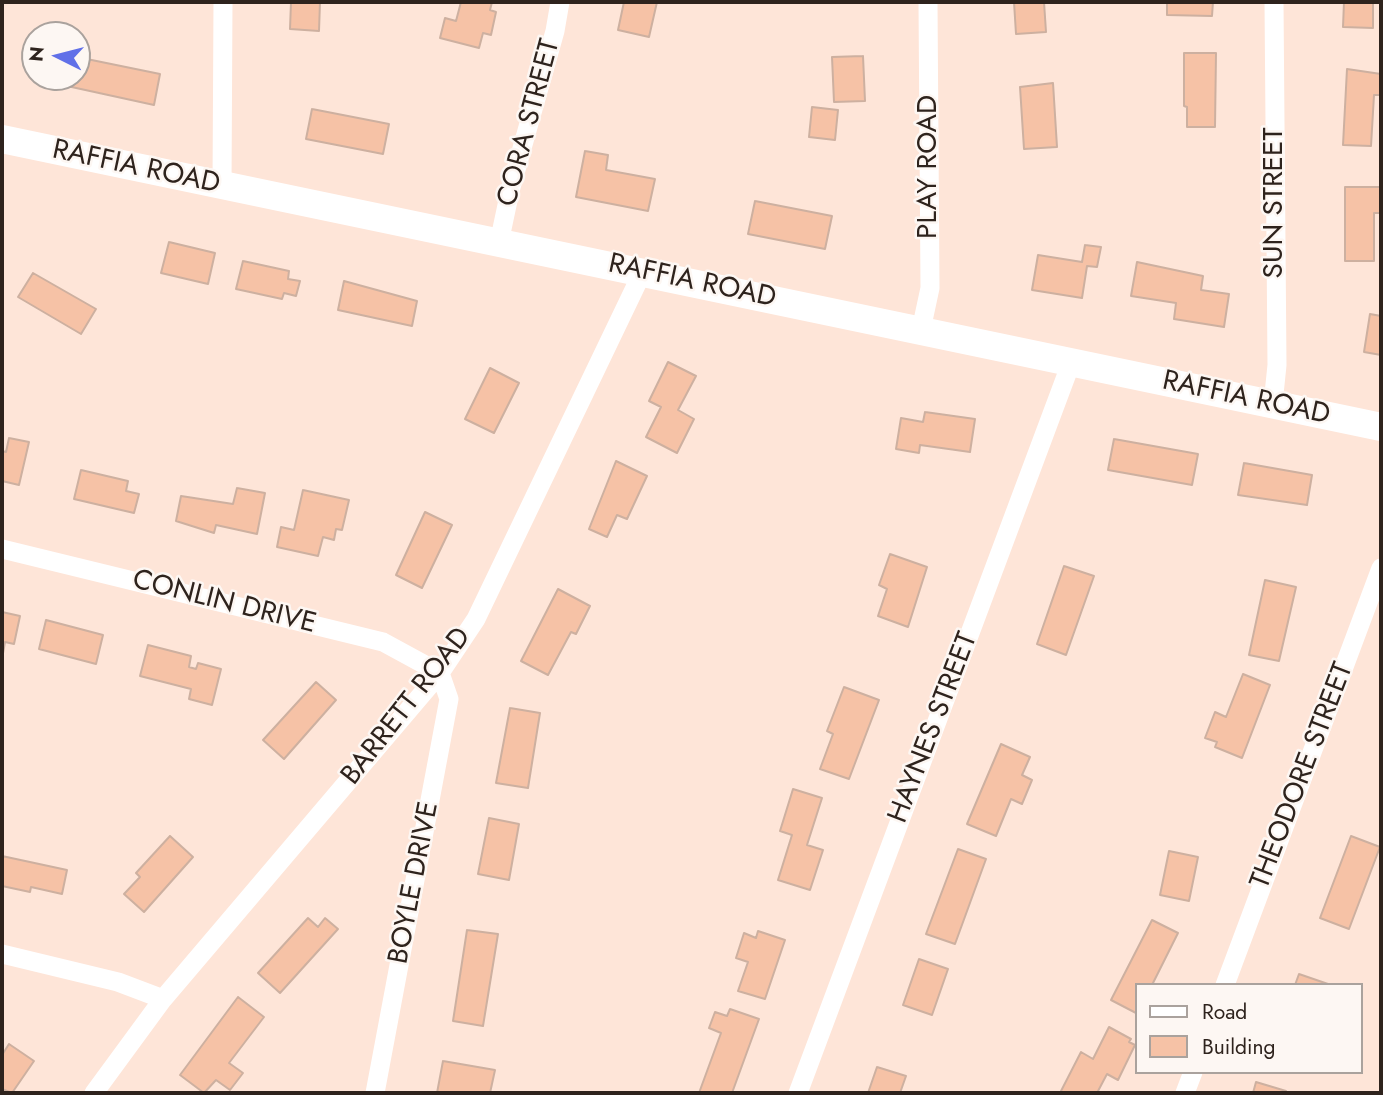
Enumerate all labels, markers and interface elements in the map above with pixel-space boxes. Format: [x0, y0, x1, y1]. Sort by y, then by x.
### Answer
north arrow [21, 21, 91, 91]
street label: CORA STREET [492, 36, 568, 210]
text: N [22, 45, 51, 63]
street label: PLAY ROAD [912, 95, 946, 239]
street label: SUN STREET [1258, 128, 1292, 278]
street label: RAFFIA ROAD [49, 134, 223, 202]
street label: RAFFIA ROAD [605, 248, 779, 316]
street label: RAFFIA ROAD [1159, 365, 1333, 433]
street label: CONLIN DRIVE [129, 564, 319, 642]
street label: BARRETT ROAD [335, 622, 479, 792]
street label: HAYNES STREET [882, 628, 986, 828]
street label: THEODORE STREET [1244, 658, 1362, 894]
street label: BOYLE DRIVE [383, 799, 447, 967]
legend [1134, 983, 1362, 1074]
text: Road [1202, 997, 1247, 1027]
text: Building [1202, 1032, 1275, 1062]

